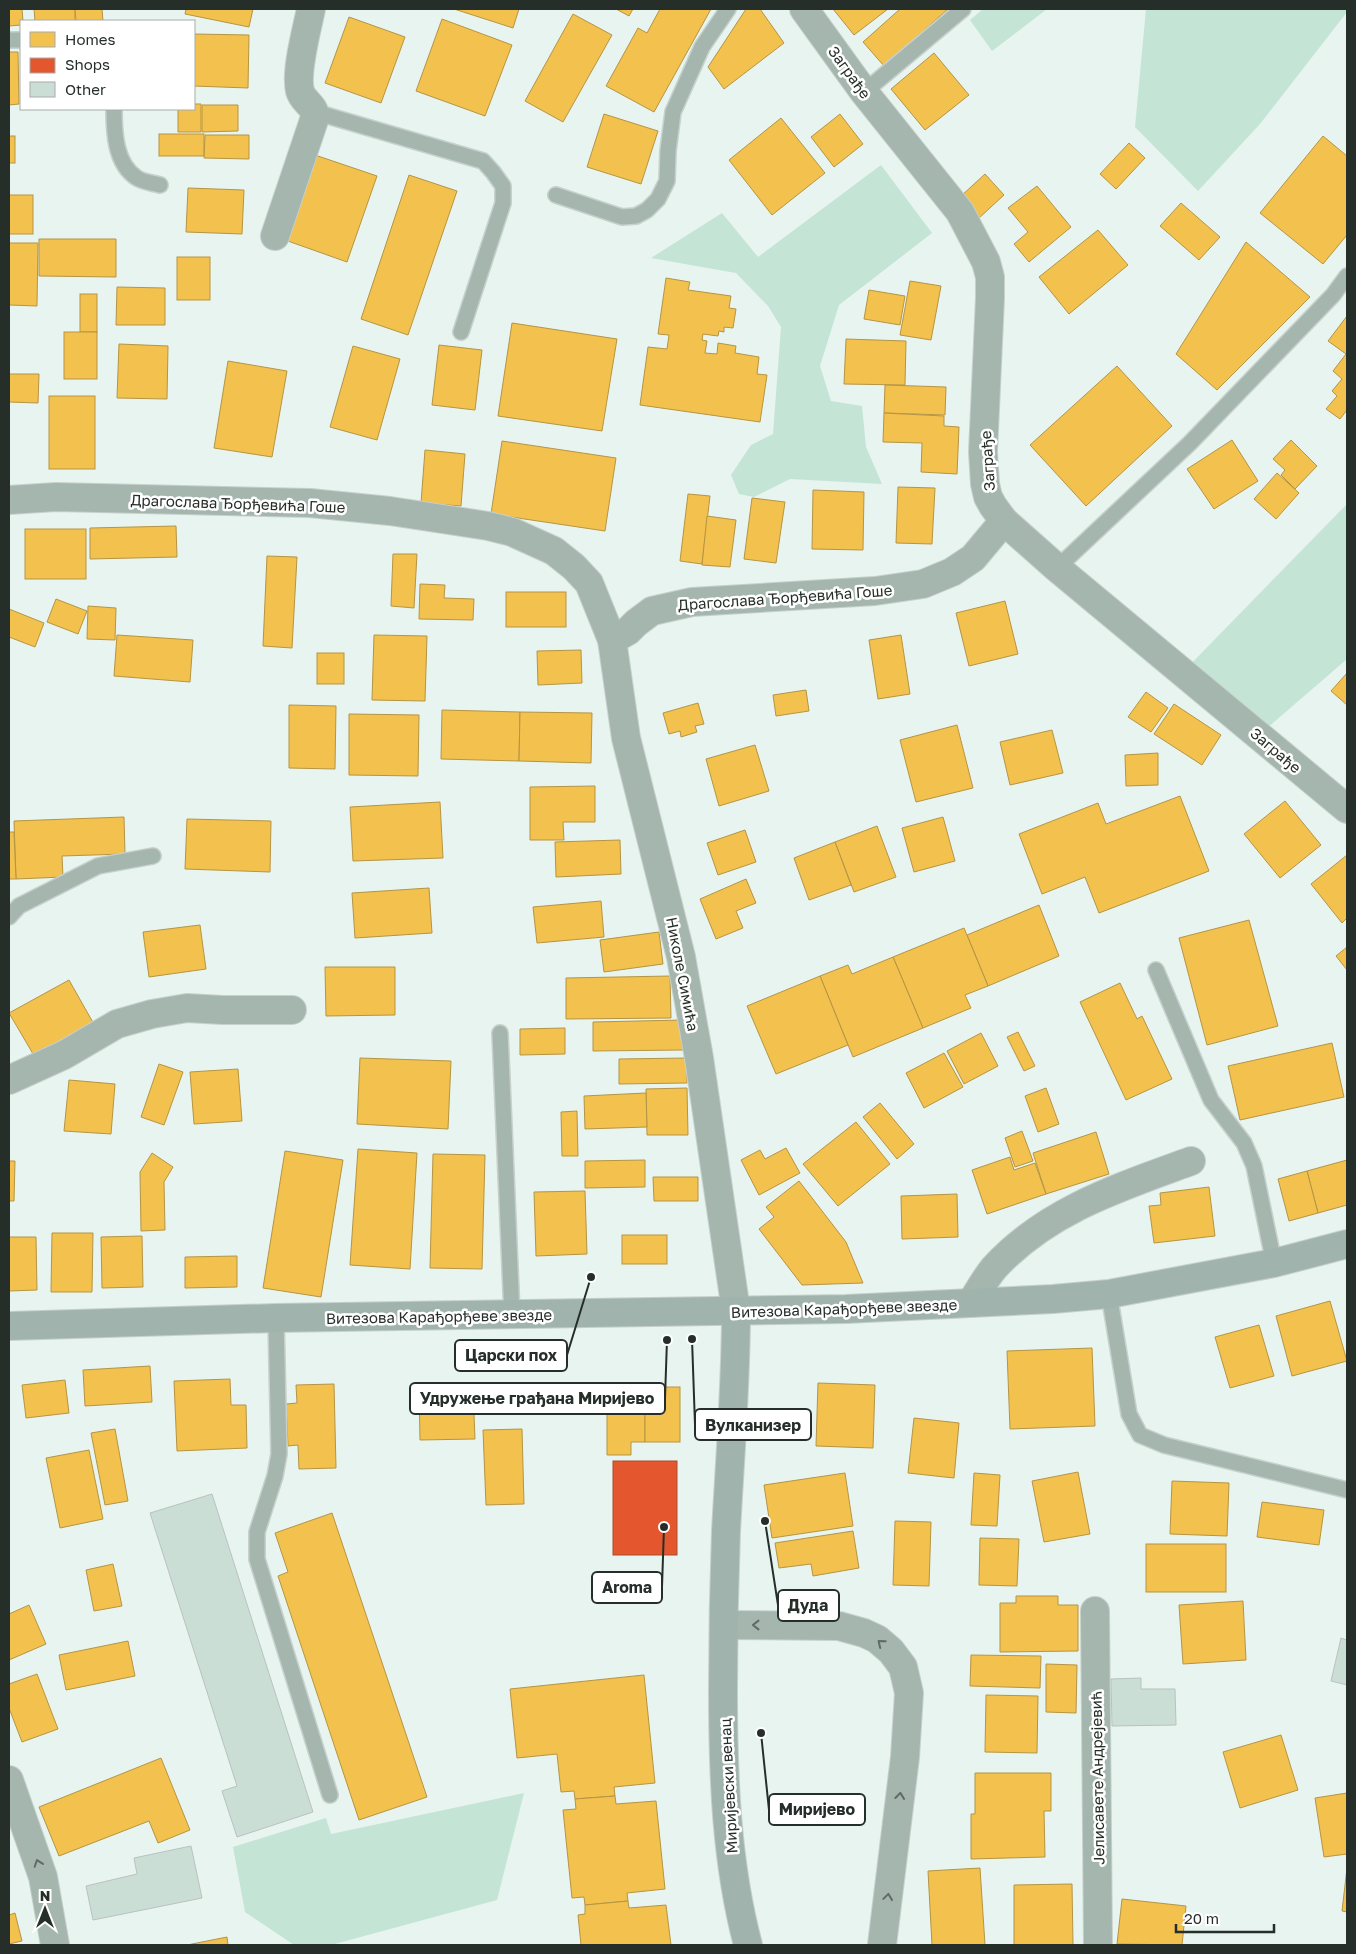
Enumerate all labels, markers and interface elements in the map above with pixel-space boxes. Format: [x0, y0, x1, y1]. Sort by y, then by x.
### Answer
legend [20, 20, 195, 110]
text: Homes [65, 30, 115, 48]
street label: Заграђе [825, 42, 875, 102]
text: Shops [65, 55, 110, 73]
text: Other [65, 80, 106, 98]
street label: Заграђе [976, 430, 998, 492]
street label: Драгослава Ђорђевића Гоше [130, 490, 346, 516]
street label: Драгослава Ђорђевића Гоше [677, 581, 893, 613]
street label: Заграђе [1247, 724, 1305, 777]
street label: Николе Симића [663, 915, 703, 1033]
street label: Витезова Карађорђеве звезде [731, 1295, 958, 1321]
street label: Витезова Карађорђеве звезде [326, 1305, 553, 1327]
callout: Царски пох [455, 1340, 567, 1371]
text: Царски пох [465, 1345, 558, 1365]
callout: Удружење грађана Миријево [410, 1383, 665, 1414]
text: Удружење грађана Миријево [420, 1388, 655, 1408]
callout: Вулканизер [695, 1409, 811, 1440]
text: Вулканизер [705, 1415, 801, 1435]
callout: Aroma [592, 1572, 662, 1603]
text: Aroma [602, 1577, 652, 1597]
callout: Дуда [778, 1590, 839, 1621]
text: Дуда [788, 1595, 828, 1615]
one-way arrow [751, 1620, 759, 1630]
one-way arrow [878, 1641, 887, 1649]
street label: Јелисавете Андрејевић [1086, 1691, 1108, 1865]
street label: Миријевски венац [715, 1718, 741, 1854]
one-way arrow [895, 1792, 906, 1800]
callout: Миријево [769, 1794, 865, 1825]
text: Миријево [779, 1799, 856, 1819]
one-way arrow [34, 1860, 44, 1868]
north arrow [20, 1884, 70, 1934]
text: N [40, 1887, 50, 1904]
one-way arrow [882, 1893, 893, 1901]
scale bar [1176, 1902, 1274, 1934]
text: 20 m [1184, 1909, 1219, 1927]

